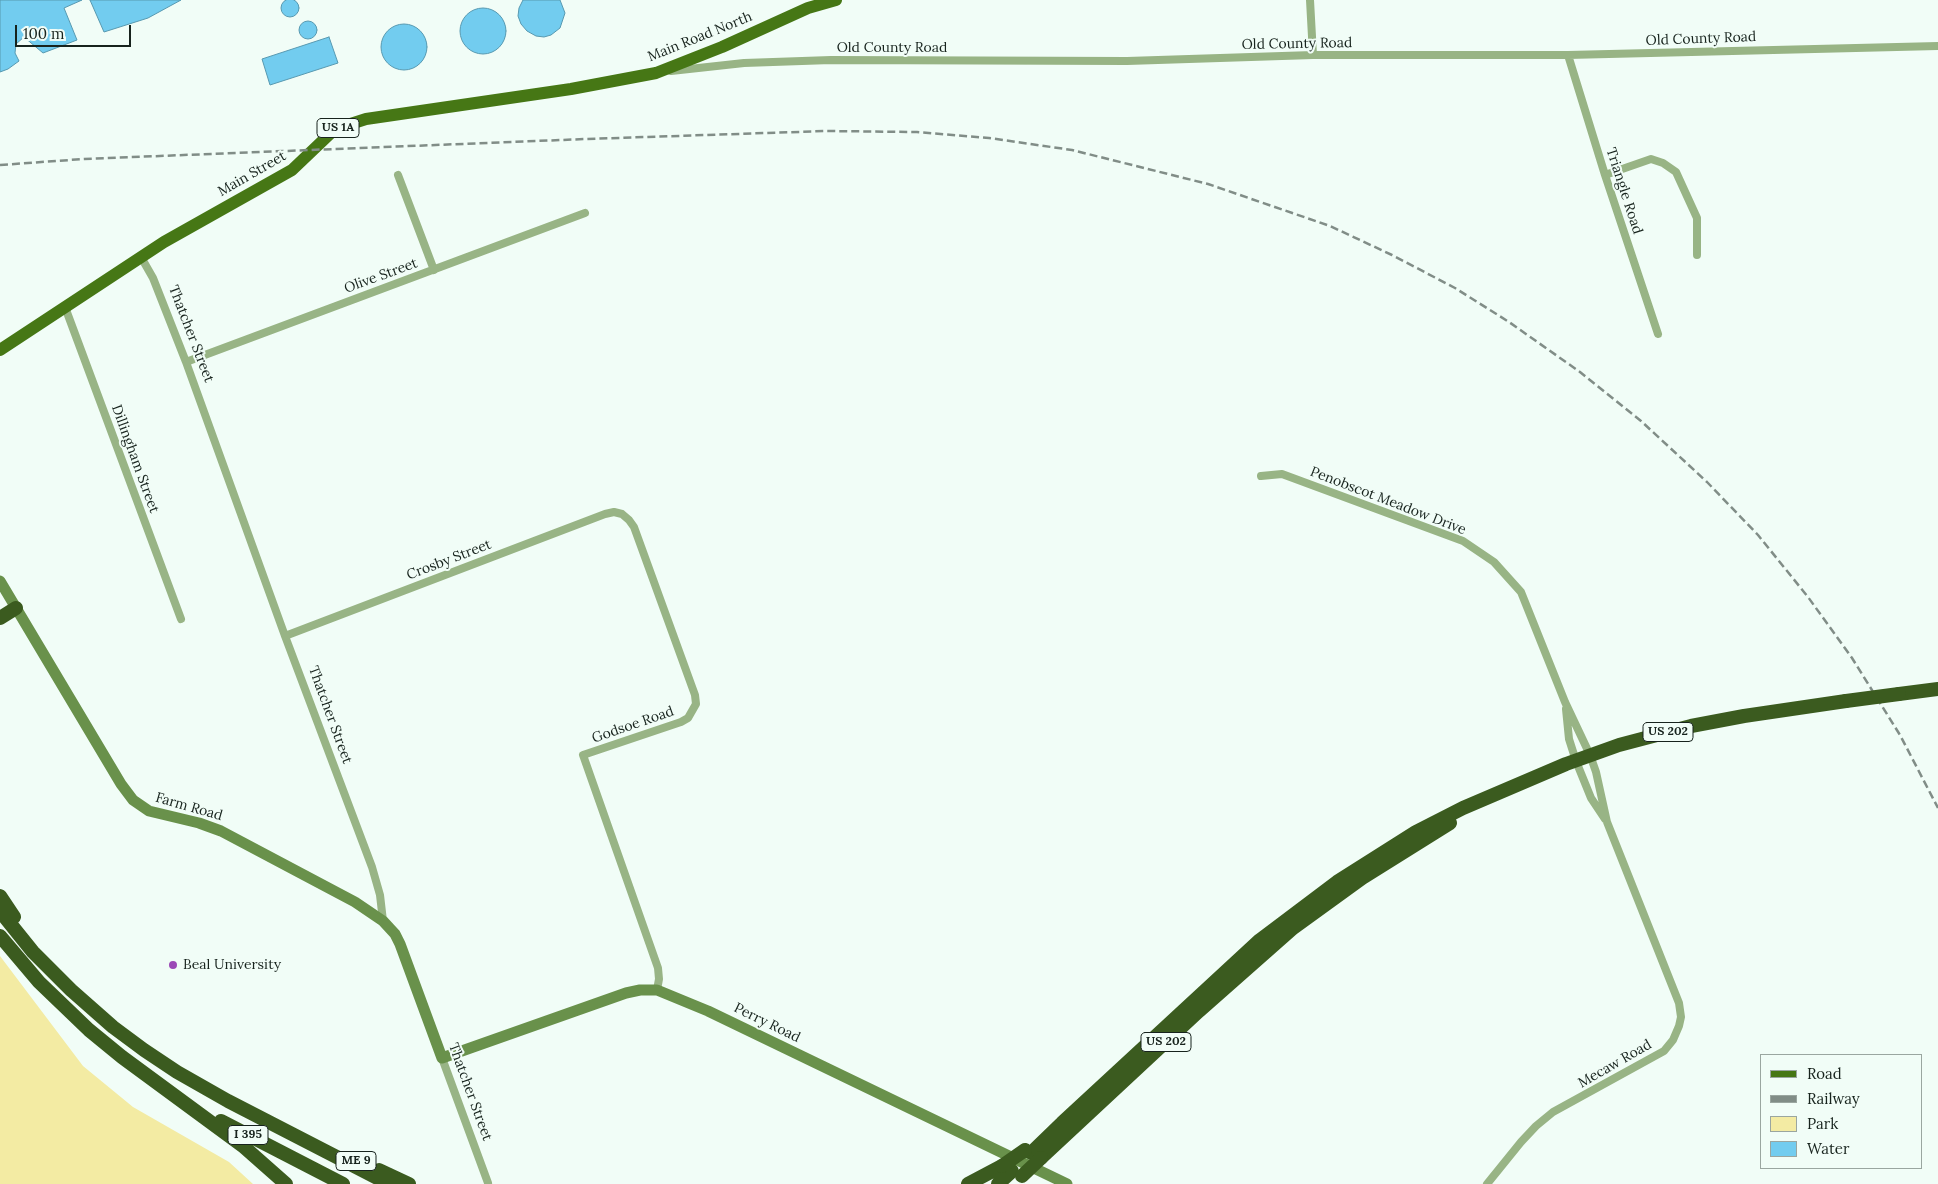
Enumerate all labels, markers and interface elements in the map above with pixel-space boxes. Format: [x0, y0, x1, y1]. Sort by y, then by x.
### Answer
street label: Main Road North [645, 8, 755, 66]
scale bar [18, 15, 134, 47]
text: 100 m [23, 24, 64, 43]
street label: Old County Road [1645, 29, 1757, 49]
street label: Old County Road [1242, 35, 1352, 53]
street label: Old County Road [837, 40, 947, 56]
road number: US 1A [317, 119, 359, 138]
street label: Triangle Road [1602, 146, 1646, 236]
street label: Main Street [215, 148, 289, 200]
street label: Olive Street [342, 255, 420, 297]
street label: Thatcher Street [165, 283, 217, 385]
street label: Dillingham Street [108, 403, 162, 515]
street label: Penobscot Meadow Drive [1308, 463, 1468, 539]
street label: Crosby Street [404, 536, 494, 584]
street label: Thatcher Street [305, 664, 355, 766]
street label: Godsoe Road [590, 703, 676, 747]
road number: US 202 [1643, 722, 1693, 742]
street label: Farm Road [153, 789, 225, 825]
place label: Beal University [183, 957, 281, 973]
marker: Beal University [167, 959, 179, 971]
street label: Perry Road [731, 1000, 803, 1046]
road number: US 202 [1141, 1032, 1191, 1052]
street label: Mecaw Road [1575, 1036, 1655, 1092]
street label: Thatcher Street [445, 1041, 495, 1143]
legend [1760, 1054, 1923, 1169]
text: Road [1807, 1064, 1842, 1083]
text: Railway [1807, 1089, 1860, 1108]
text: Park [1807, 1114, 1838, 1133]
road number: I 395 [228, 1126, 268, 1144]
text: Water [1807, 1139, 1849, 1158]
road number: ME 9 [336, 1152, 376, 1170]

